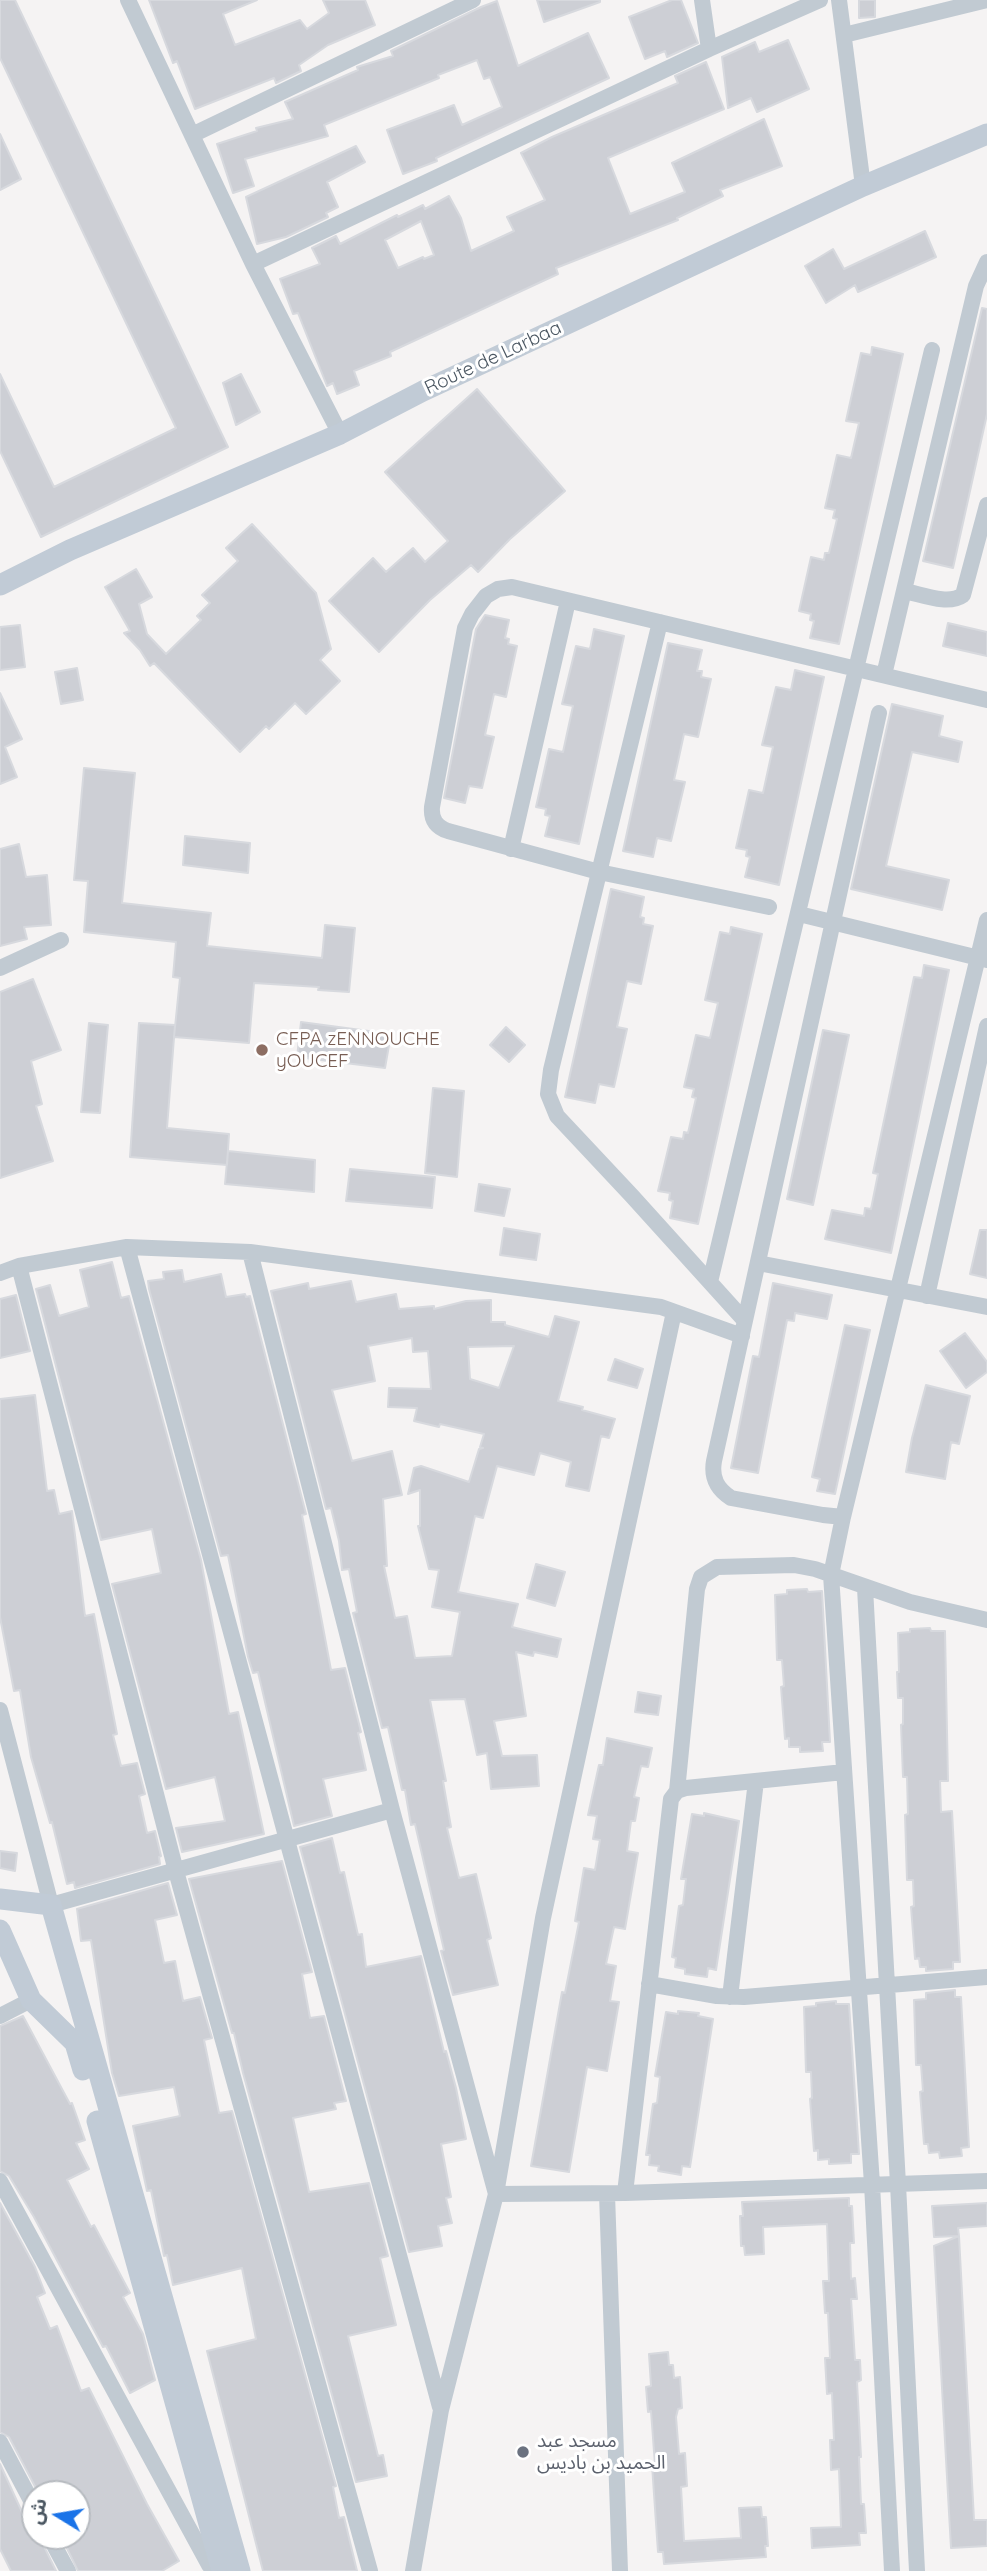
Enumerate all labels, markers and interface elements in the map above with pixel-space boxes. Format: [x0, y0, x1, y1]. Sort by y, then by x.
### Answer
street label: Route de Larbaa [421, 316, 565, 400]
place label: CFPA zENNOUCHE yOUCEF [276, 1028, 440, 1072]
marker: CFPA zENNOUCHE yOUCEF [254, 1042, 270, 1058]
place label: مسجد عبد الحميد بن باديس [537, 2430, 666, 2474]
marker: مسجد عبد الحميد بن باديس [515, 2444, 531, 2460]
north arrow [21, 2480, 91, 2550]
text: ش [23, 2496, 52, 2526]

